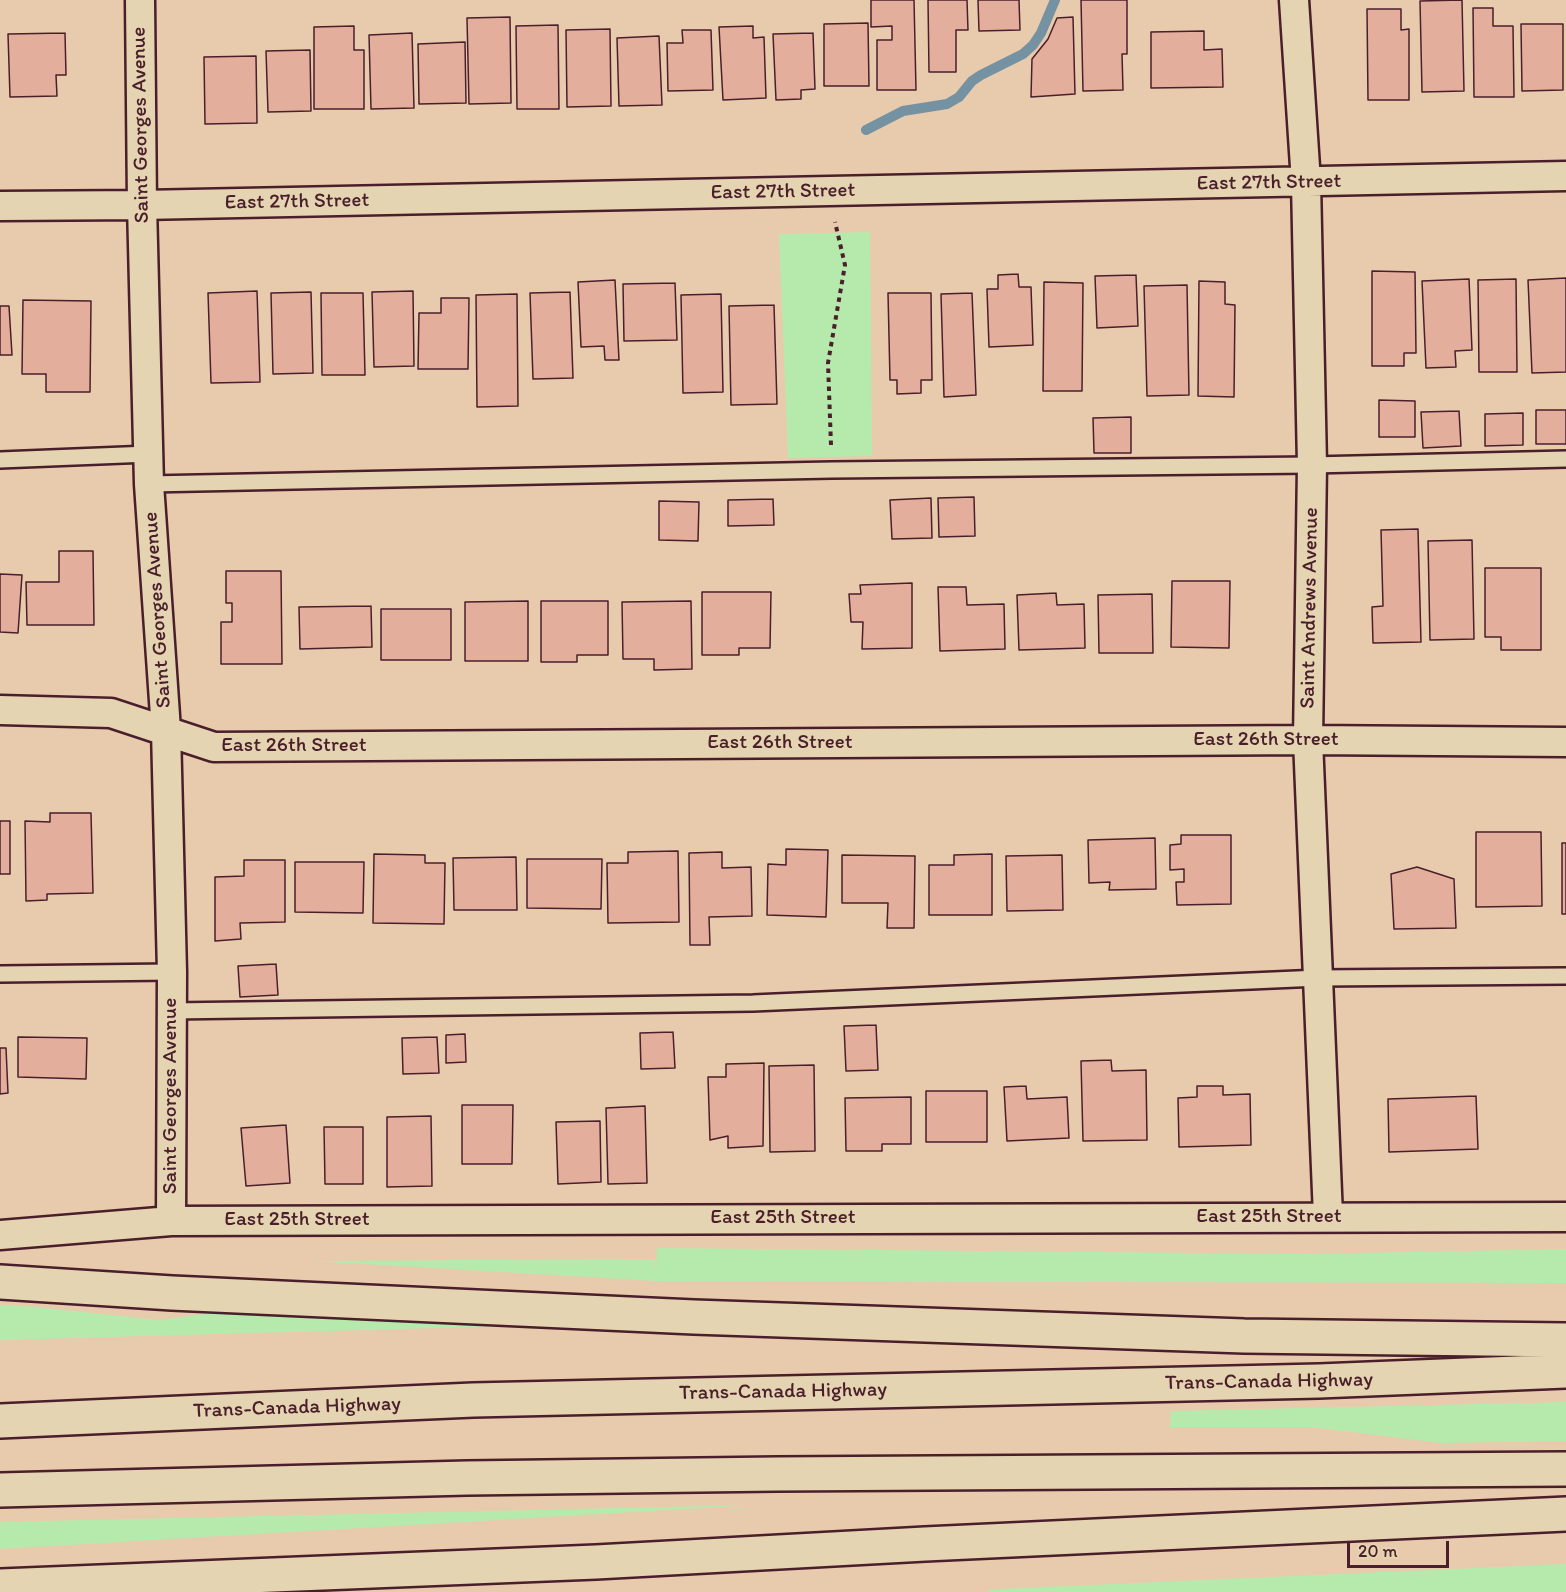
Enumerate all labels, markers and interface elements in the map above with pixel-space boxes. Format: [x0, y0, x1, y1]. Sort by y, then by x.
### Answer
street label: Saint Georges Avenue [127, 26, 155, 224]
street label: East 27th Street [1196, 169, 1342, 197]
street label: East 27th Street [710, 178, 856, 206]
street label: East 27th Street [224, 188, 370, 216]
street label: Saint Andrews Avenue [1296, 507, 1324, 709]
street label: Saint Georges Avenue [139, 511, 177, 709]
street label: East 26th Street [1193, 727, 1339, 753]
street label: East 26th Street [707, 730, 853, 756]
street label: East 26th Street [221, 733, 367, 759]
street label: Saint Georges Avenue [158, 998, 184, 1194]
street label: East 25th Street [1196, 1204, 1342, 1230]
street label: East 25th Street [710, 1205, 856, 1231]
street label: East 25th Street [224, 1207, 370, 1233]
street label: Trans-Canada Highway [1165, 1368, 1373, 1396]
street label: Trans-Canada Highway [679, 1378, 887, 1406]
street label: Trans-Canada Highway [193, 1392, 401, 1424]
scale bar [1350, 1529, 1452, 1567]
text: 20 m [1358, 1540, 1398, 1562]

